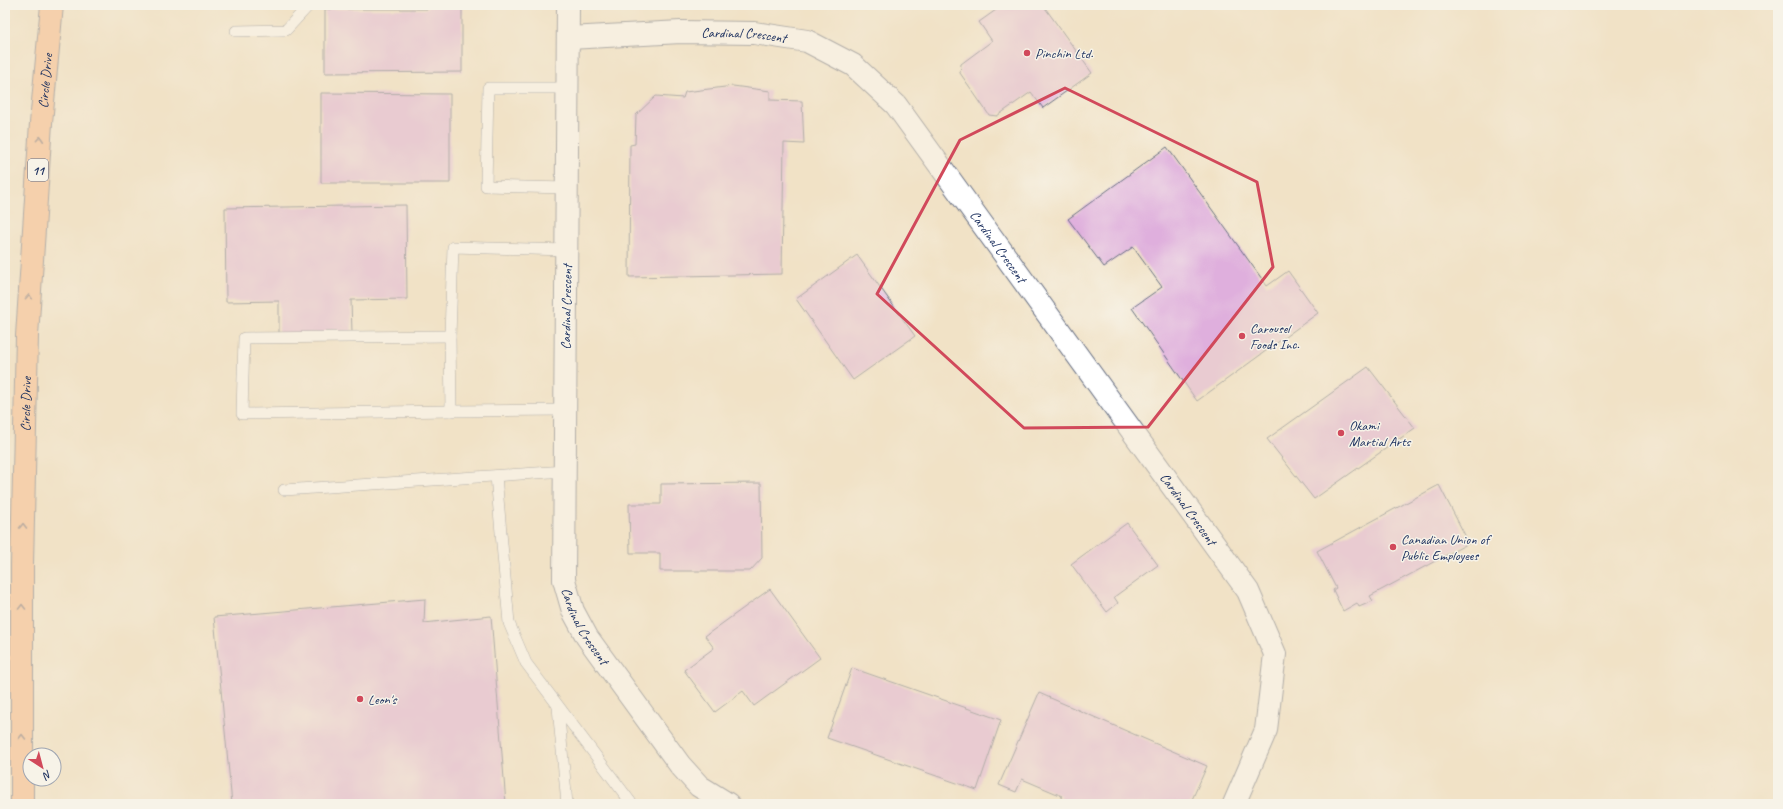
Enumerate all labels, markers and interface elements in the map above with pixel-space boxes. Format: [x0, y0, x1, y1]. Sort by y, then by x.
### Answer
street label: Cardinal Crescent [701, 24, 790, 47]
place label: Pinchin Ltd. [1035, 45, 1093, 62]
marker: Pinchin Ltd. [1022, 48, 1032, 58]
street label: Circle Drive [34, 51, 57, 109]
one-way arrow [35, 136, 44, 142]
road number: 11 [28, 159, 48, 181]
street label: Cardinal Crescent [966, 207, 1031, 288]
street label: Cardinal Crescent [557, 262, 576, 350]
one-way arrow [25, 294, 34, 300]
place label: Carousel Foods Inc. [1250, 320, 1299, 353]
marker: Carousel Foods Inc. [1237, 331, 1247, 341]
street label: Circle Drive [17, 375, 35, 432]
place label: Okami Martial Arts [1349, 417, 1412, 450]
marker: Okami Martial Arts [1336, 428, 1346, 438]
street label: Cardinal Crescent [1156, 470, 1221, 551]
one-way arrow [18, 523, 27, 529]
place label: Canadian Union of Public Employees [1401, 531, 1493, 564]
marker: Canadian Union of Public Employees [1388, 542, 1398, 552]
street label: Cardinal Crescent [558, 586, 614, 670]
one-way arrow [18, 604, 26, 610]
place label: Leon's [368, 691, 397, 708]
marker: Leon's [355, 694, 365, 704]
one-way arrow [18, 734, 26, 740]
north arrow [22, 747, 62, 787]
text: N [39, 767, 55, 784]

